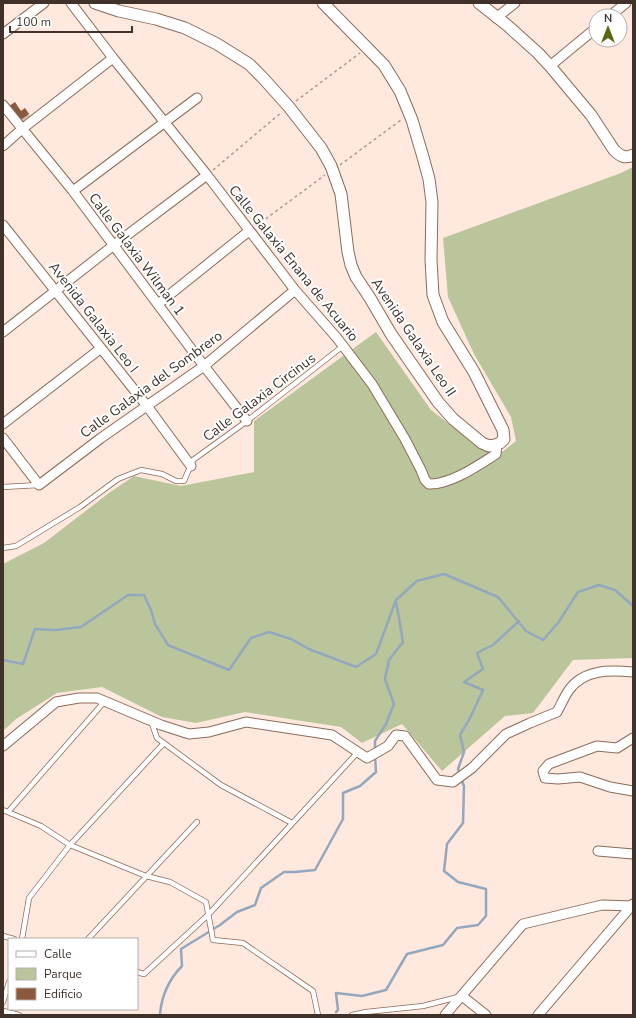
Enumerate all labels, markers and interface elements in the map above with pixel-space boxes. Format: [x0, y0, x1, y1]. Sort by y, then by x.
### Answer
scale bar [10, 8, 132, 34]
north arrow [588, 8, 628, 48]
text: N [604, 11, 612, 26]
text: 100 m [16, 14, 51, 30]
street label: Calle Galaxia Enana de Acuario [224, 181, 363, 346]
street label: Calle Galaxia Wilman 1 [84, 189, 189, 319]
street label: Avenida Galaxia Leo I [44, 258, 143, 377]
street label: Avenida Galaxia Leo II [367, 274, 460, 400]
street label: Calle Galaxia del Sombrero [76, 326, 226, 443]
street label: Calle Galaxia Circinus [199, 349, 320, 446]
legend [8, 938, 138, 1010]
text: Calle [44, 946, 72, 962]
text: Parque [44, 966, 82, 982]
text: Edificio [44, 986, 83, 1002]

